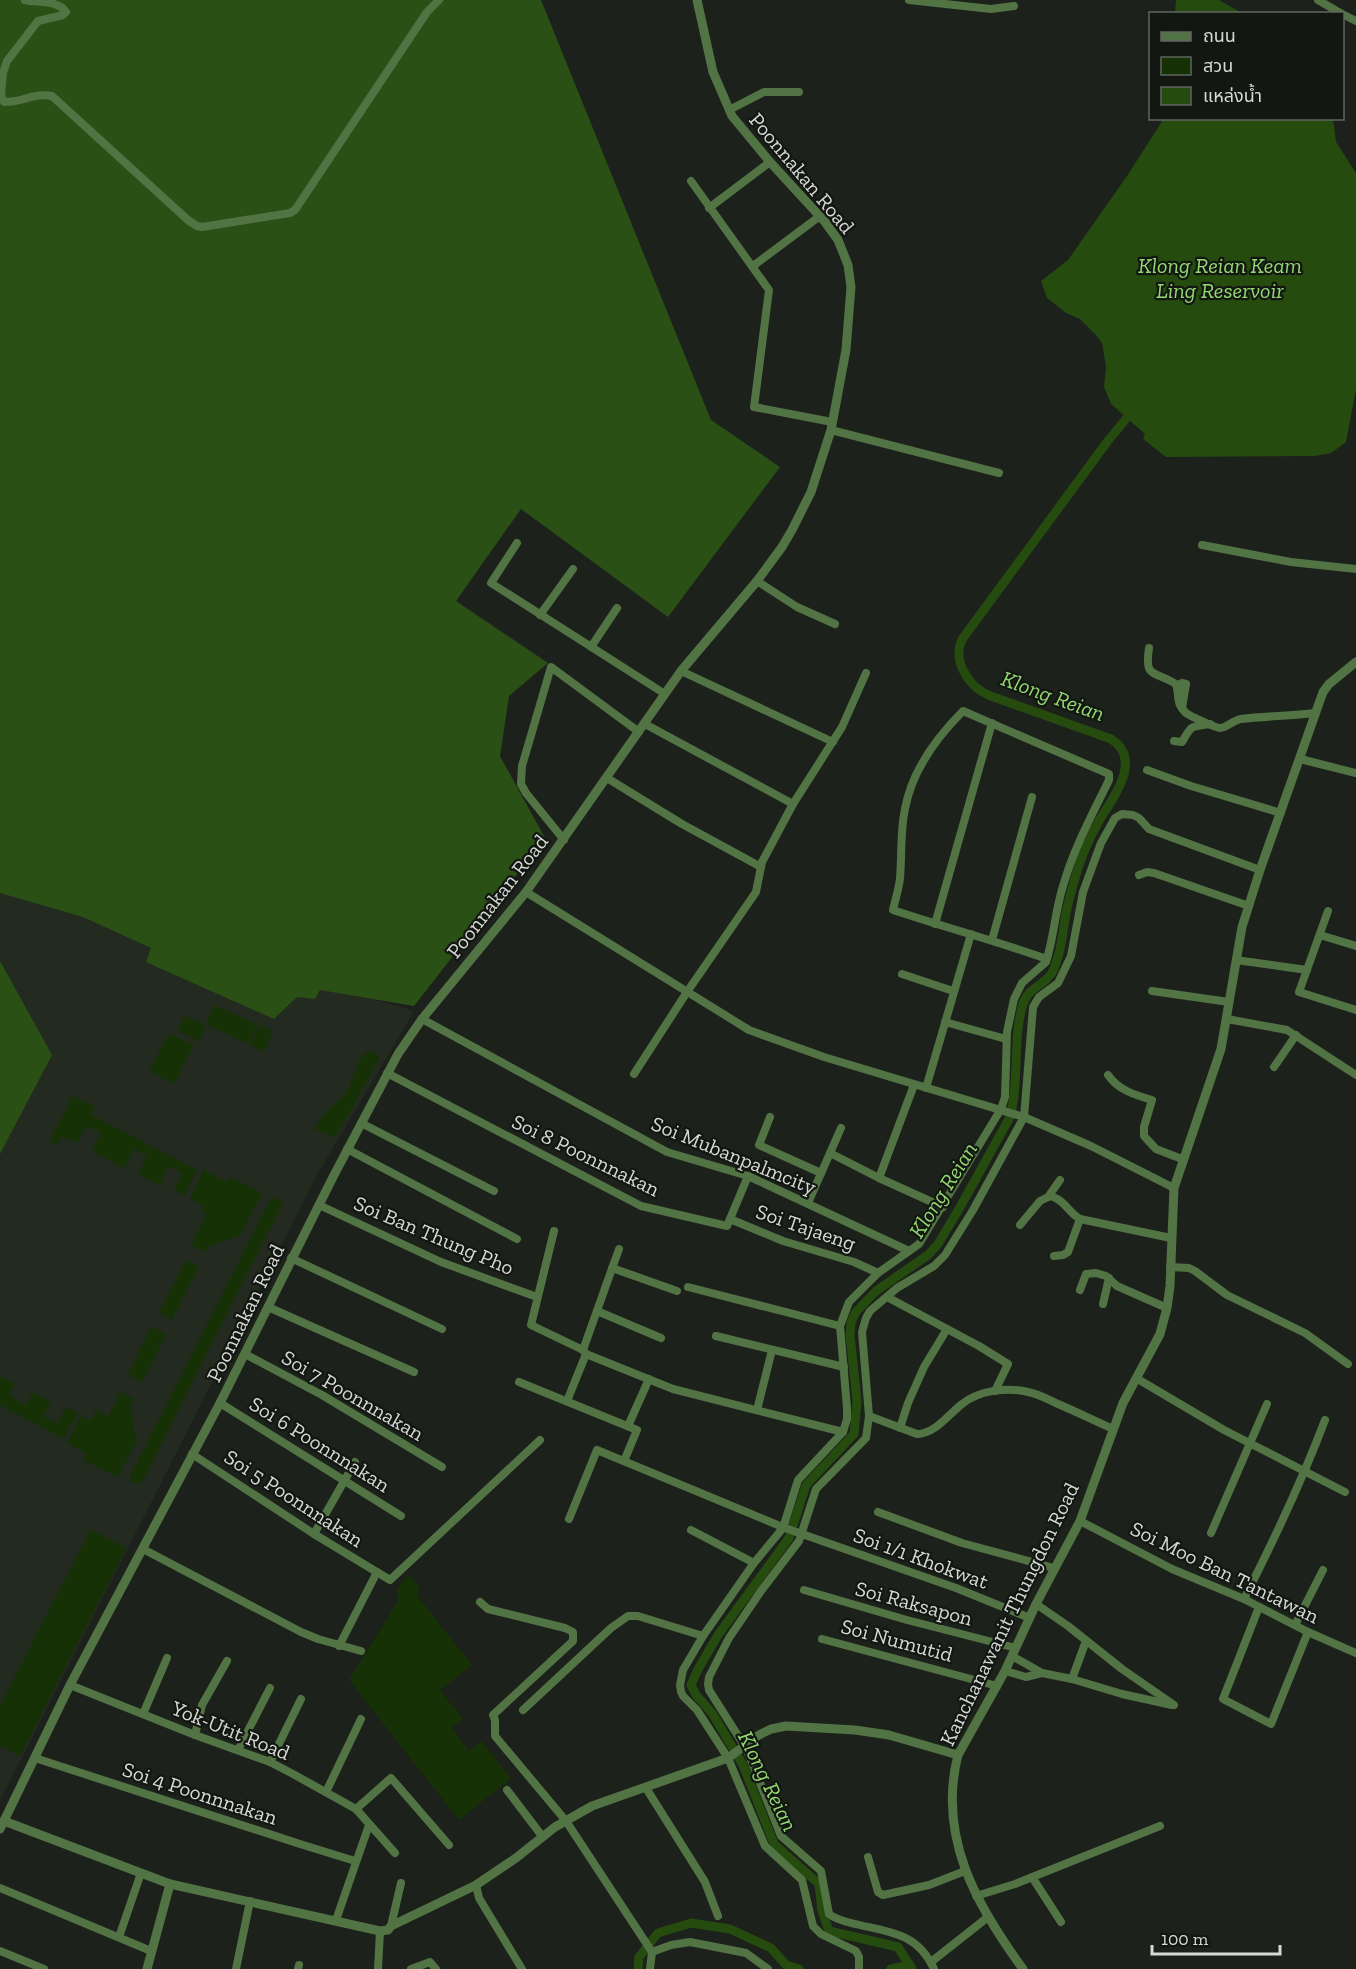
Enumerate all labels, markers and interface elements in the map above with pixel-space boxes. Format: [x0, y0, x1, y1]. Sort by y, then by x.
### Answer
legend [1149, 12, 1344, 120]
text: ถนน [1203, 25, 1236, 47]
text: สวน [1203, 55, 1233, 77]
text: แหล่งน้ำ [1203, 83, 1262, 107]
street label: Poonnakan Road [744, 107, 860, 239]
water label: Klong Reian Keam Ling Reservoir [1138, 252, 1302, 304]
water label: Klong Reian [998, 665, 1108, 727]
street label: Poonnakan Road [441, 829, 553, 963]
street label: Soi 8 Poonnnakan [508, 1108, 664, 1202]
street label: Soi Mubanpalmcity [648, 1111, 820, 1200]
water label: Klong Reian [903, 1137, 983, 1243]
street label: Soi Ban Thung Pho [350, 1190, 518, 1280]
street label: Soi Tajaeng [753, 1198, 860, 1257]
street label: Poonnakan Road [201, 1240, 289, 1386]
street label: Soi 7 Poonnnakan [278, 1344, 428, 1446]
street label: Soi 6 Poonnnakan [245, 1391, 395, 1497]
street label: Soi 5 Poonnnakan [220, 1444, 368, 1552]
street label: Kanchanawanit Thungdon Road [934, 1478, 1084, 1750]
street label: Soi Moo Ban Tantawan [1127, 1515, 1323, 1629]
street label: Soi 1/1 Khokwat [850, 1522, 992, 1594]
street label: Soi Raksapon [853, 1575, 975, 1631]
street label: Soi Numutid [838, 1613, 956, 1667]
street label: Yok-Utit Road [167, 1695, 294, 1765]
water label: Klong Reian [732, 1727, 804, 1835]
street label: Soi 4 Poonnnakan [119, 1756, 281, 1830]
scale bar [1152, 1918, 1280, 1956]
text: 100 m [1161, 1928, 1209, 1950]

